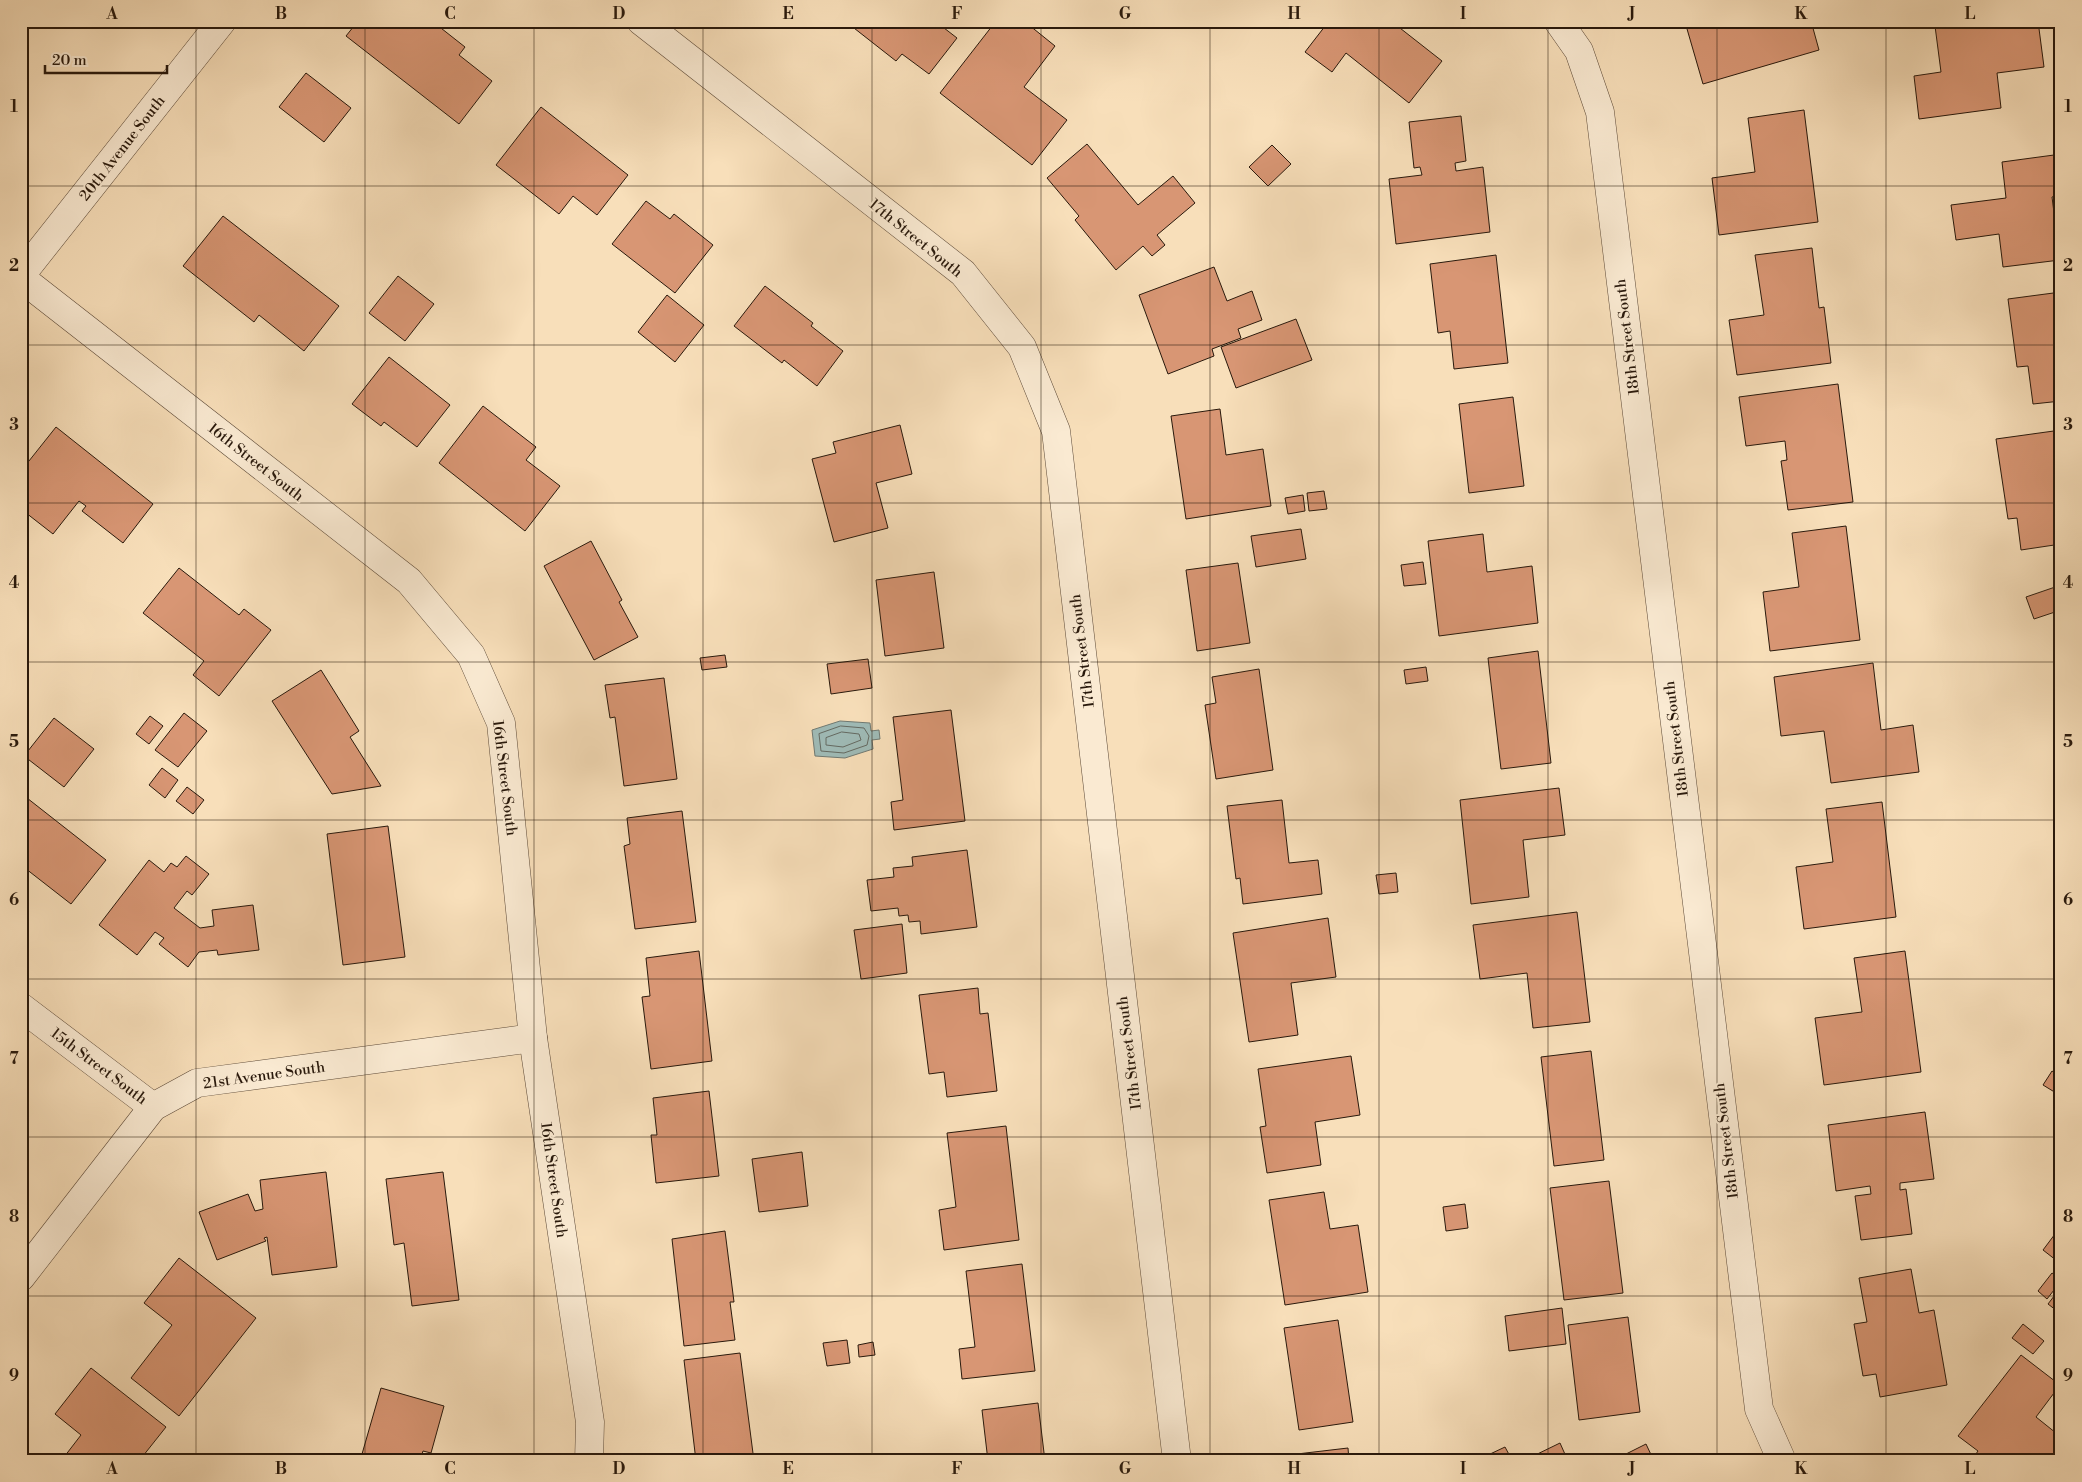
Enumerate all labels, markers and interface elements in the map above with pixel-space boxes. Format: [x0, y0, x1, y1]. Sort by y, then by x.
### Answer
text: A [105, 4, 118, 24]
text: B [275, 4, 287, 24]
text: C [444, 4, 456, 24]
text: D [613, 4, 626, 24]
text: E [782, 4, 794, 24]
text: F [951, 4, 963, 24]
text: G [1119, 4, 1132, 24]
text: H [1287, 4, 1301, 24]
text: I [1460, 4, 1466, 24]
text: J [1627, 4, 1635, 24]
text: K [1795, 4, 1809, 24]
text: L [1965, 4, 1976, 24]
scale bar [45, 42, 168, 74]
text: 20 m [52, 51, 87, 70]
street label: 20th Avenue South [75, 92, 169, 205]
text: 1 [10, 97, 18, 117]
text: 1 [2064, 97, 2072, 117]
street label: 17th Street South [865, 195, 966, 282]
text: 2 [9, 256, 19, 276]
text: 2 [2063, 256, 2073, 276]
street label: 18th Street South [1611, 278, 1644, 396]
text: 3 [9, 415, 19, 435]
text: 3 [2063, 415, 2073, 435]
street label: 16th Street South [204, 419, 307, 506]
text: 4 [9, 573, 20, 593]
text: 4 [2063, 573, 2074, 593]
street label: 17th Street South [1066, 593, 1099, 709]
street label: 18th Street South [1660, 680, 1693, 798]
street label: 16th Street South [488, 719, 521, 837]
text: 5 [9, 732, 19, 752]
text: 5 [2063, 732, 2073, 752]
text: 6 [9, 890, 19, 910]
text: 6 [2063, 890, 2073, 910]
street label: 17th Street South [1113, 995, 1146, 1111]
street label: 15th Street South [47, 1024, 151, 1109]
text: 7 [9, 1049, 19, 1069]
text: 7 [2063, 1049, 2073, 1069]
street label: 21st Avenue South [202, 1058, 326, 1093]
street label: 18th Street South [1710, 1082, 1743, 1200]
street label: 16th Street South [536, 1121, 571, 1239]
text: 8 [9, 1207, 19, 1227]
text: 8 [2063, 1207, 2073, 1227]
text: 9 [9, 1366, 19, 1386]
text: 9 [2063, 1366, 2073, 1386]
text: A [105, 1459, 118, 1479]
text: B [275, 1459, 287, 1479]
text: C [444, 1459, 456, 1479]
text: D [613, 1459, 626, 1479]
text: E [782, 1459, 794, 1479]
text: F [951, 1459, 963, 1479]
text: G [1119, 1459, 1132, 1479]
text: H [1287, 1459, 1301, 1479]
text: I [1460, 1459, 1466, 1479]
text: J [1627, 1459, 1635, 1479]
text: K [1795, 1459, 1809, 1479]
text: L [1965, 1459, 1976, 1479]

